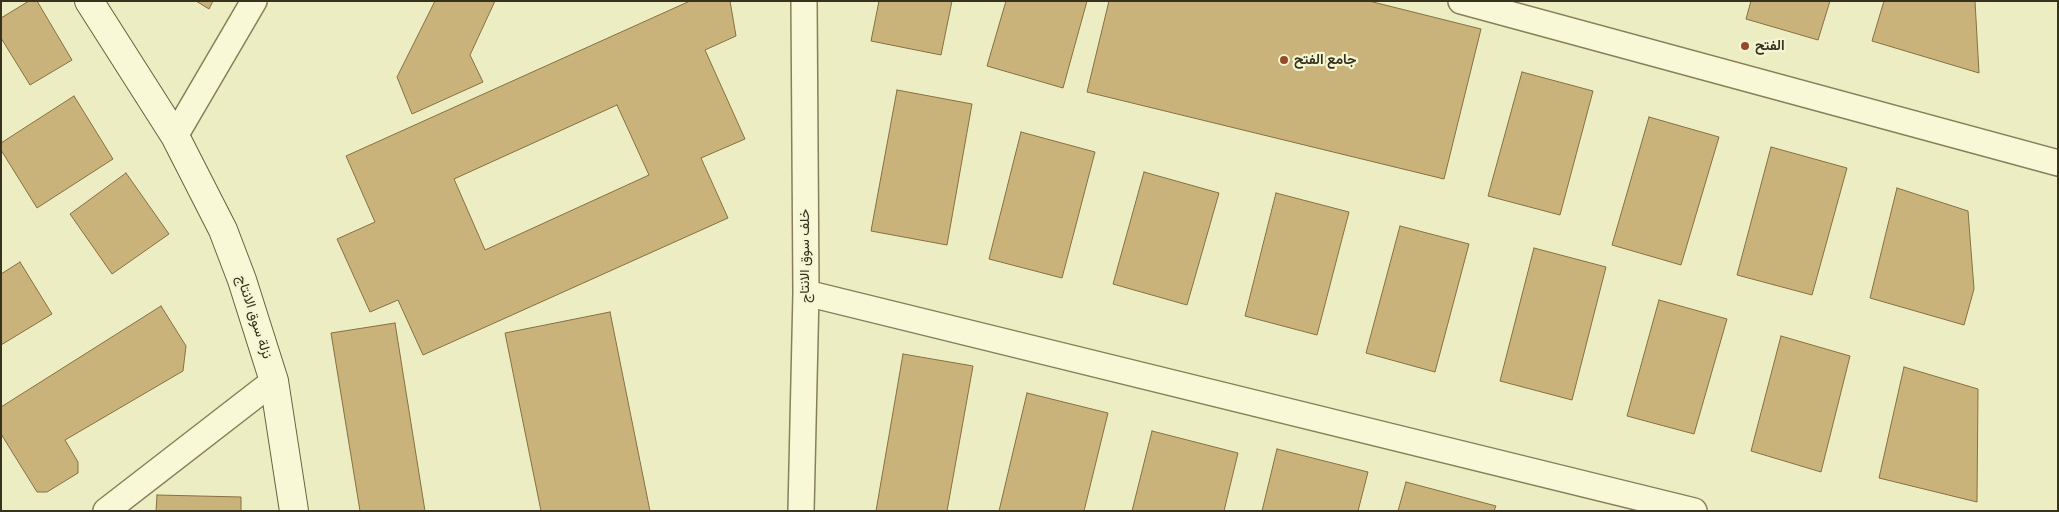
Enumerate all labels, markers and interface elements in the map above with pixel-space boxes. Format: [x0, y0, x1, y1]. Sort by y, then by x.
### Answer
place label: الفتح [1755, 38, 1785, 54]
marker: الفتح [1739, 40, 1751, 52]
place label: جامع الفتح [1294, 52, 1356, 68]
marker: جامع الفتح [1278, 54, 1290, 66]
street label: خلف سوق الانتاج [797, 209, 813, 303]
street label: نزلة سوق الانتاج [233, 273, 275, 361]

